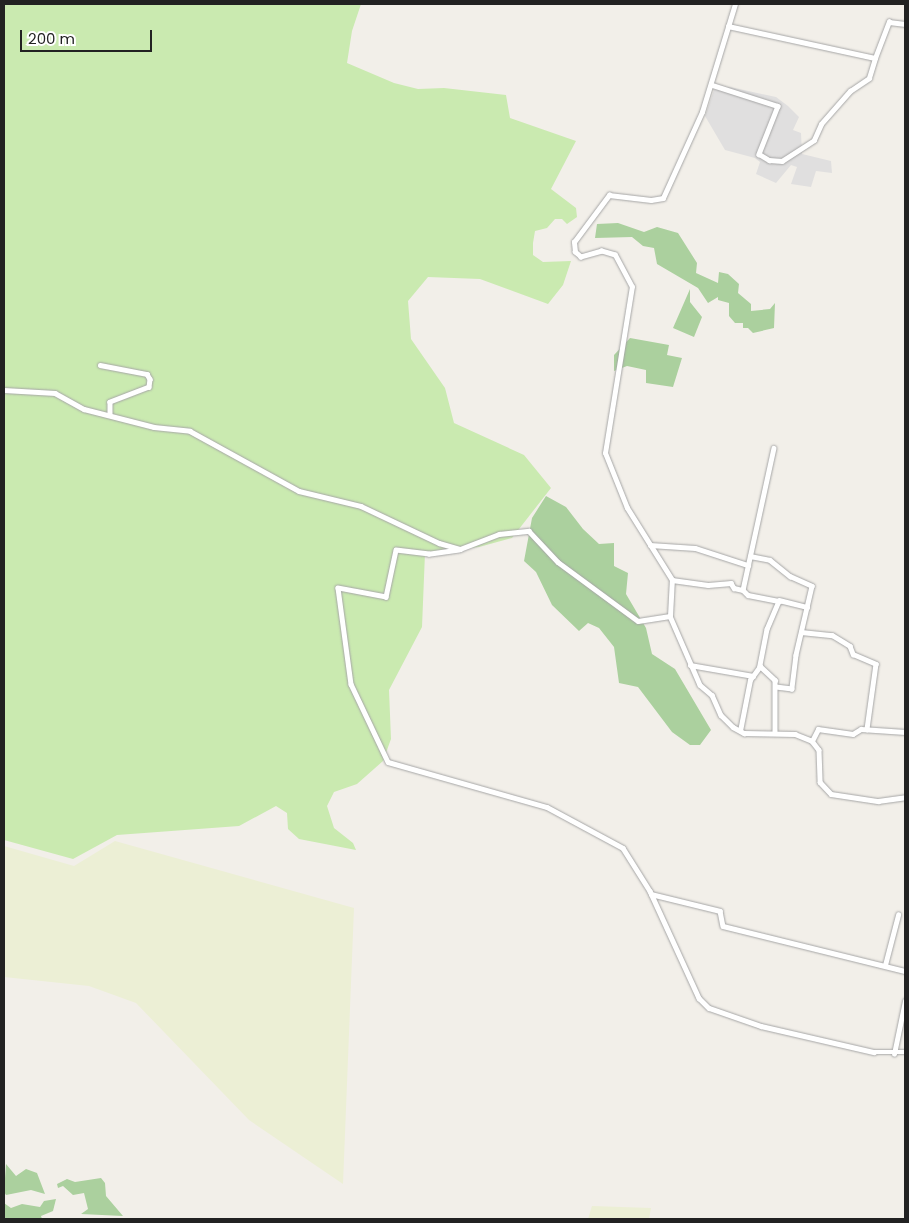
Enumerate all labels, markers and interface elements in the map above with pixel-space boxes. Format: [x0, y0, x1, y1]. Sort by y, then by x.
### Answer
scale bar [22, 20, 155, 52]
text: 200 m [28, 28, 75, 49]

